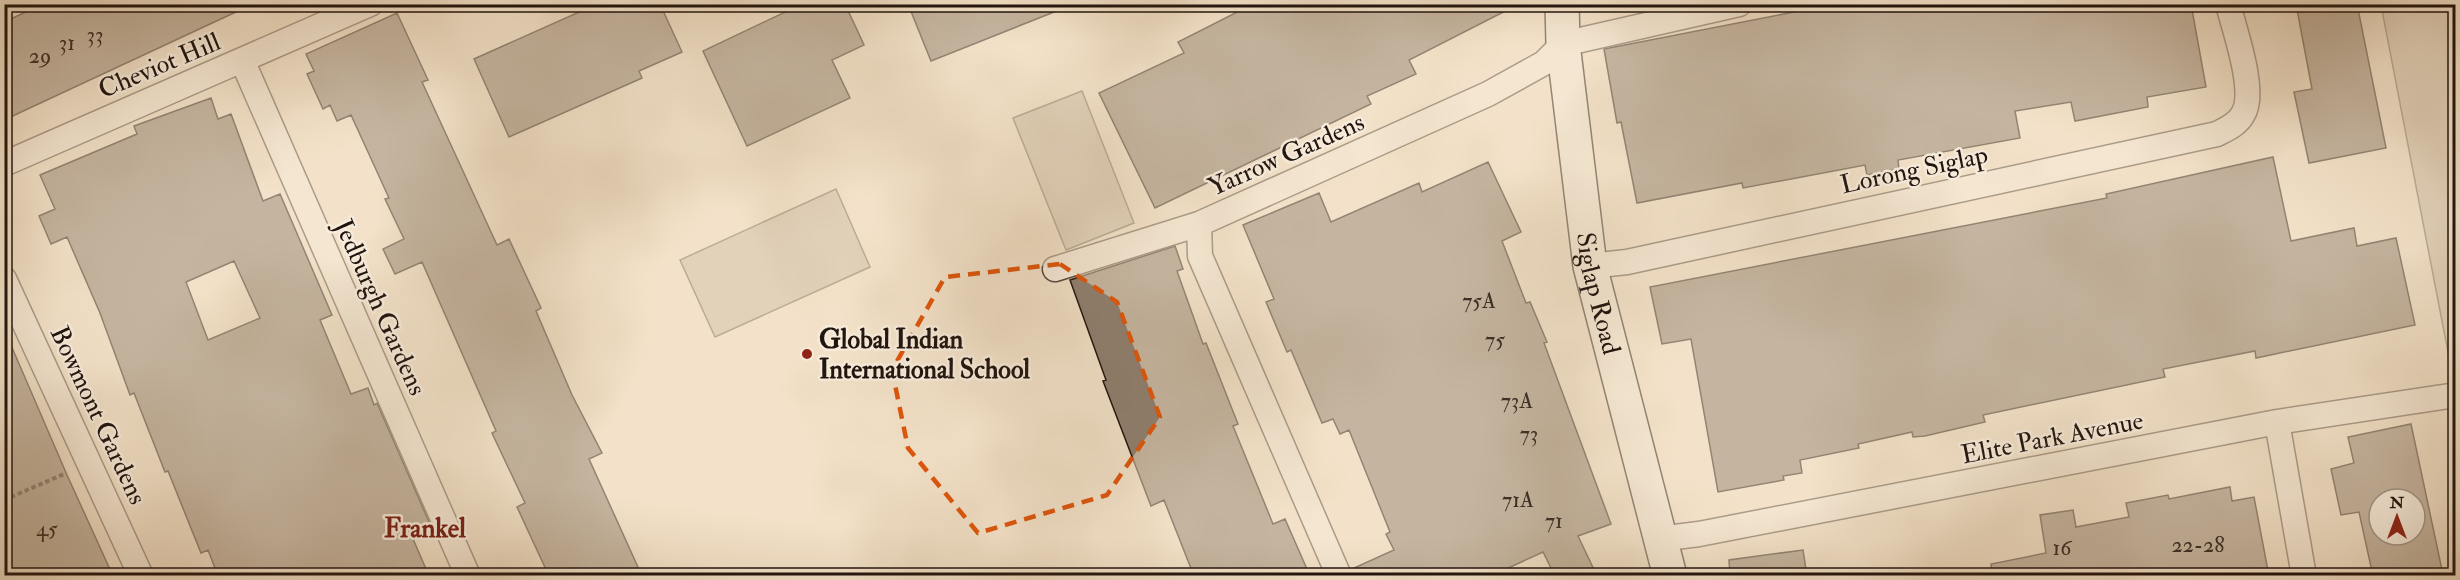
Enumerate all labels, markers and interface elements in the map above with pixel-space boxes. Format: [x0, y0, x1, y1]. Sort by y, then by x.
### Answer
house number: 33 [87, 21, 103, 49]
street label: Cheviot Hill [94, 26, 226, 106]
house number: 31 [59, 29, 75, 57]
house number: 29 [29, 42, 51, 70]
street label: Yarrow Gardens [1203, 106, 1369, 204]
street label: Lorong Siglap [1838, 139, 1991, 202]
street label: Jedburgh Gardens [327, 213, 433, 401]
street label: Siglap Road [1569, 231, 1627, 358]
house number: 75A [1462, 287, 1496, 315]
street label: Bowmont Gardens [43, 321, 153, 510]
place label: Global Indian International School [819, 324, 1030, 386]
house number: 75 [1485, 326, 1505, 354]
marker: Global Indian International School [800, 347, 814, 361]
house number: 73A [1501, 387, 1533, 415]
street label: Elite Park Avenue [1958, 405, 2146, 471]
house number: 73 [1520, 420, 1538, 448]
house number: 71A [1502, 486, 1534, 514]
north arrow [2367, 487, 2427, 547]
text: N [2389, 493, 2405, 513]
house number: 71 [1545, 507, 1563, 535]
district label: Frankel [384, 512, 467, 545]
house number: 45 [36, 515, 58, 543]
house number: 22-28 [2171, 531, 2225, 559]
house number: 16 [2053, 534, 2073, 562]

